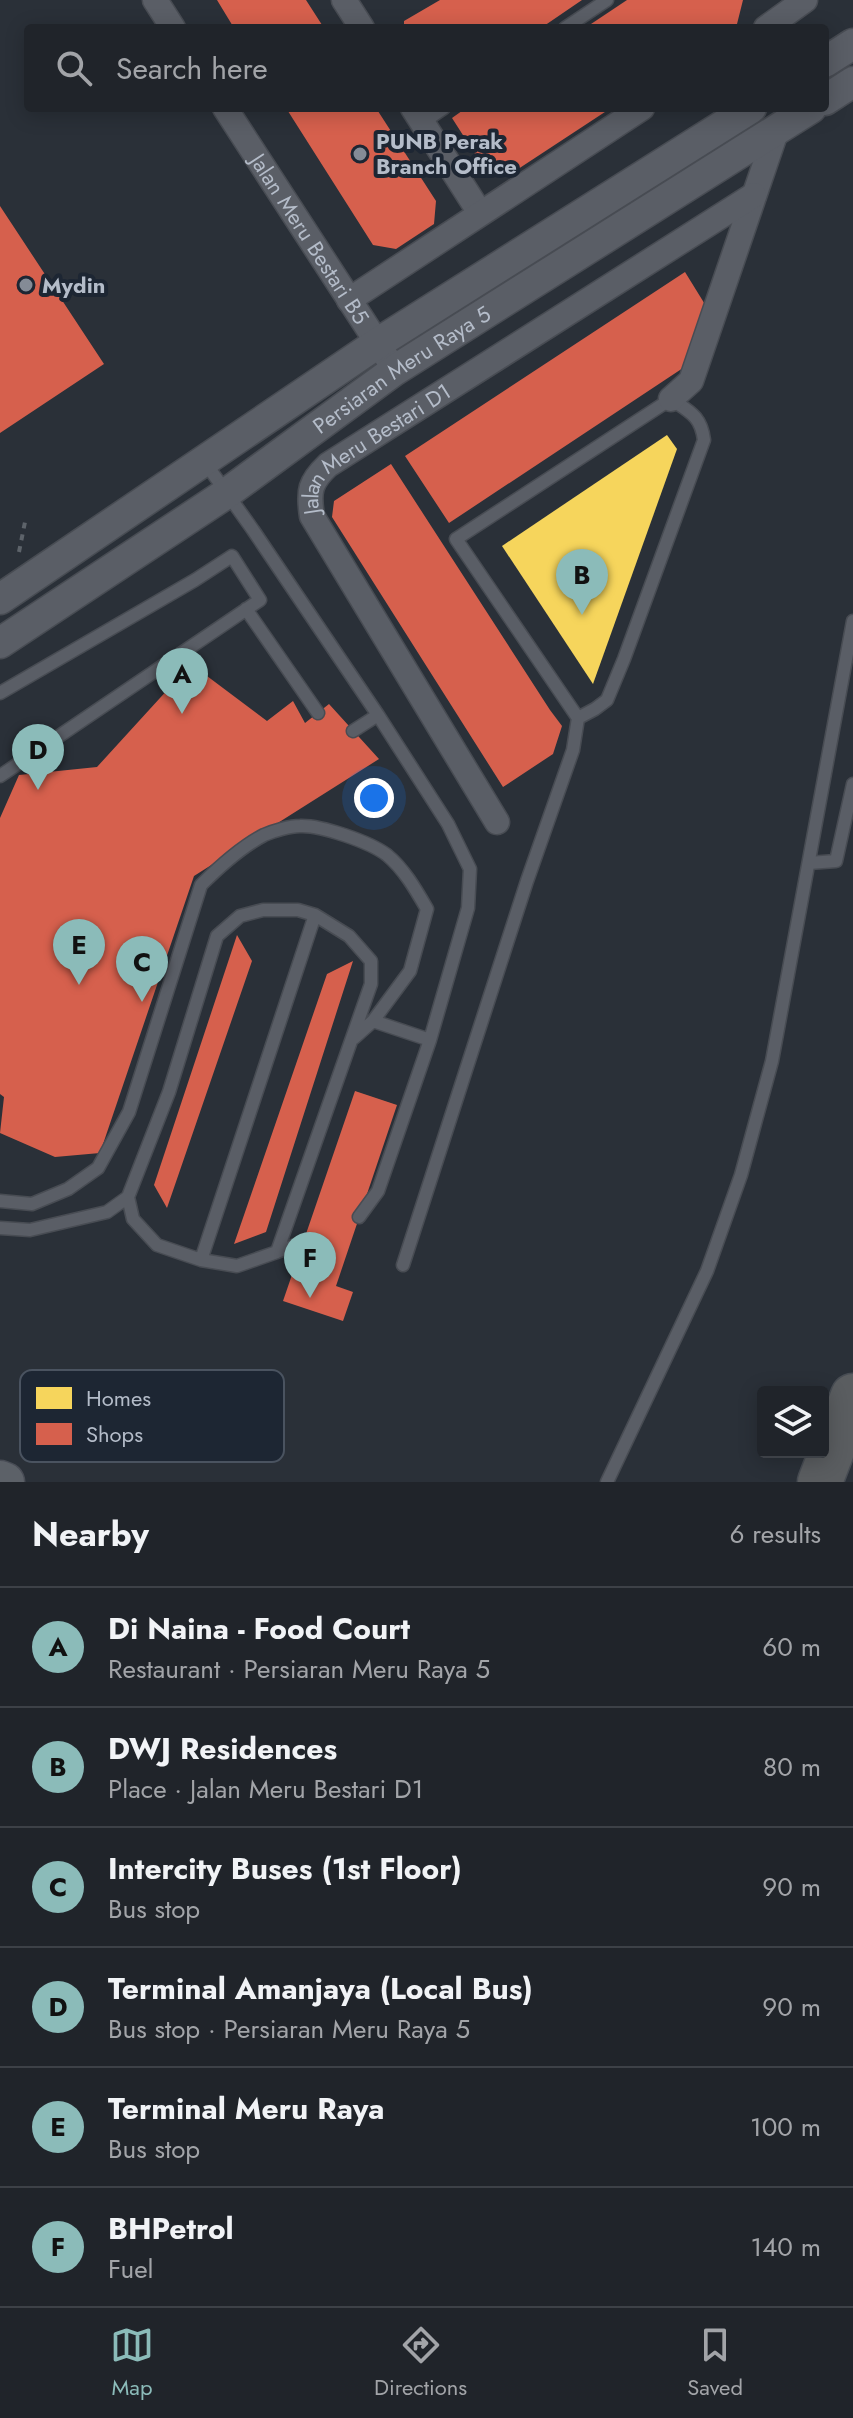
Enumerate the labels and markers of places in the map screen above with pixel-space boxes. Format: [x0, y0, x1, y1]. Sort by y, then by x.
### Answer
place label: PUNB Perak Branch Office [376, 125, 517, 182]
marker: PUNB Perak Branch Office [351, 145, 369, 163]
place label: Mydin [42, 269, 105, 301]
marker: Mydin [17, 276, 35, 294]
pin: B [556, 549, 608, 615]
pin: A [156, 648, 208, 714]
pin: D [12, 724, 64, 790]
pin: E [53, 919, 105, 985]
pin: C [116, 936, 168, 1002]
pin: F [284, 1232, 336, 1298]

